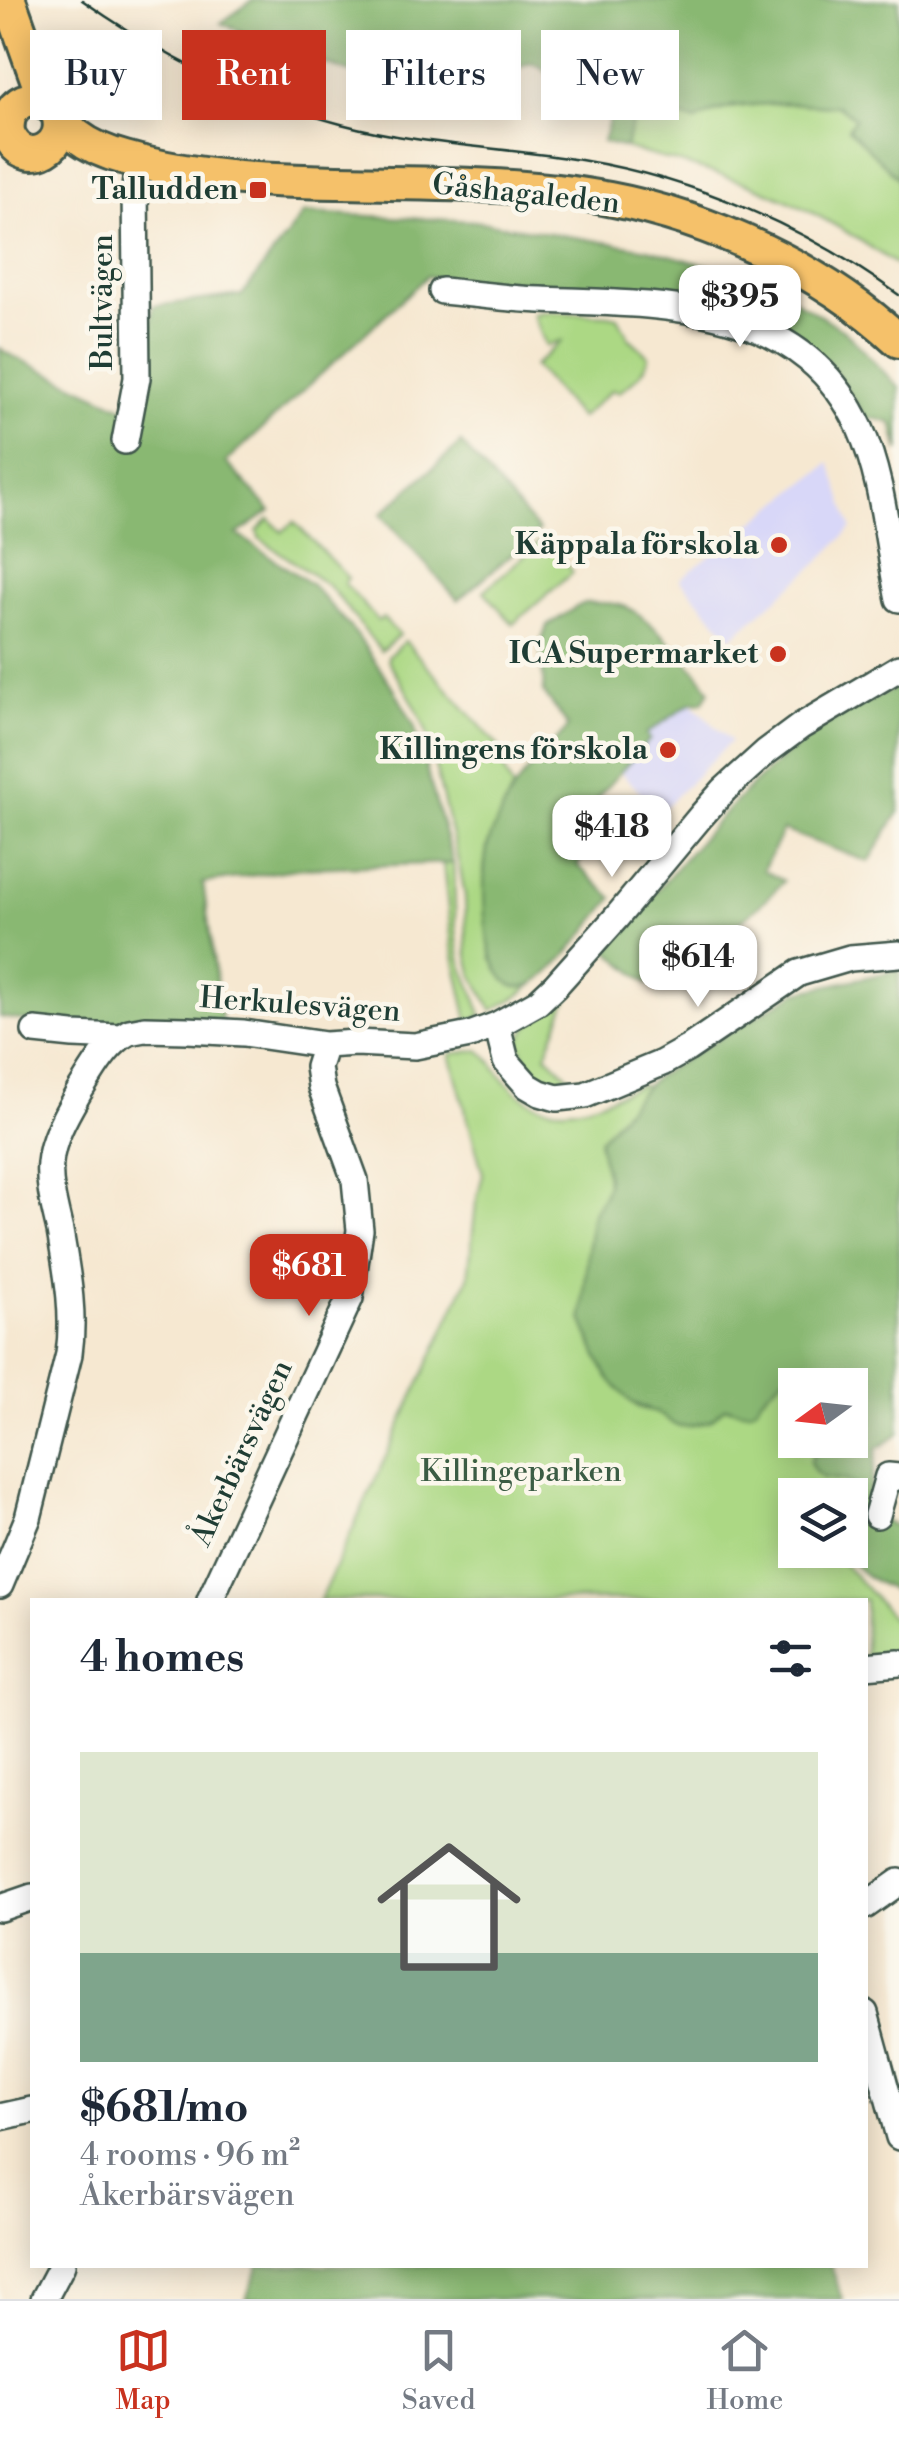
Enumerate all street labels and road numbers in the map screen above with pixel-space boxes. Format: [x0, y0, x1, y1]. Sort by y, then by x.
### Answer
street label: Gåshagaleden [430, 165, 622, 223]
street label: Bultvägen [84, 234, 122, 371]
street label: Herkulesvägen [198, 979, 402, 1031]
street label: Åkerbärsvägen [181, 1353, 302, 1553]

